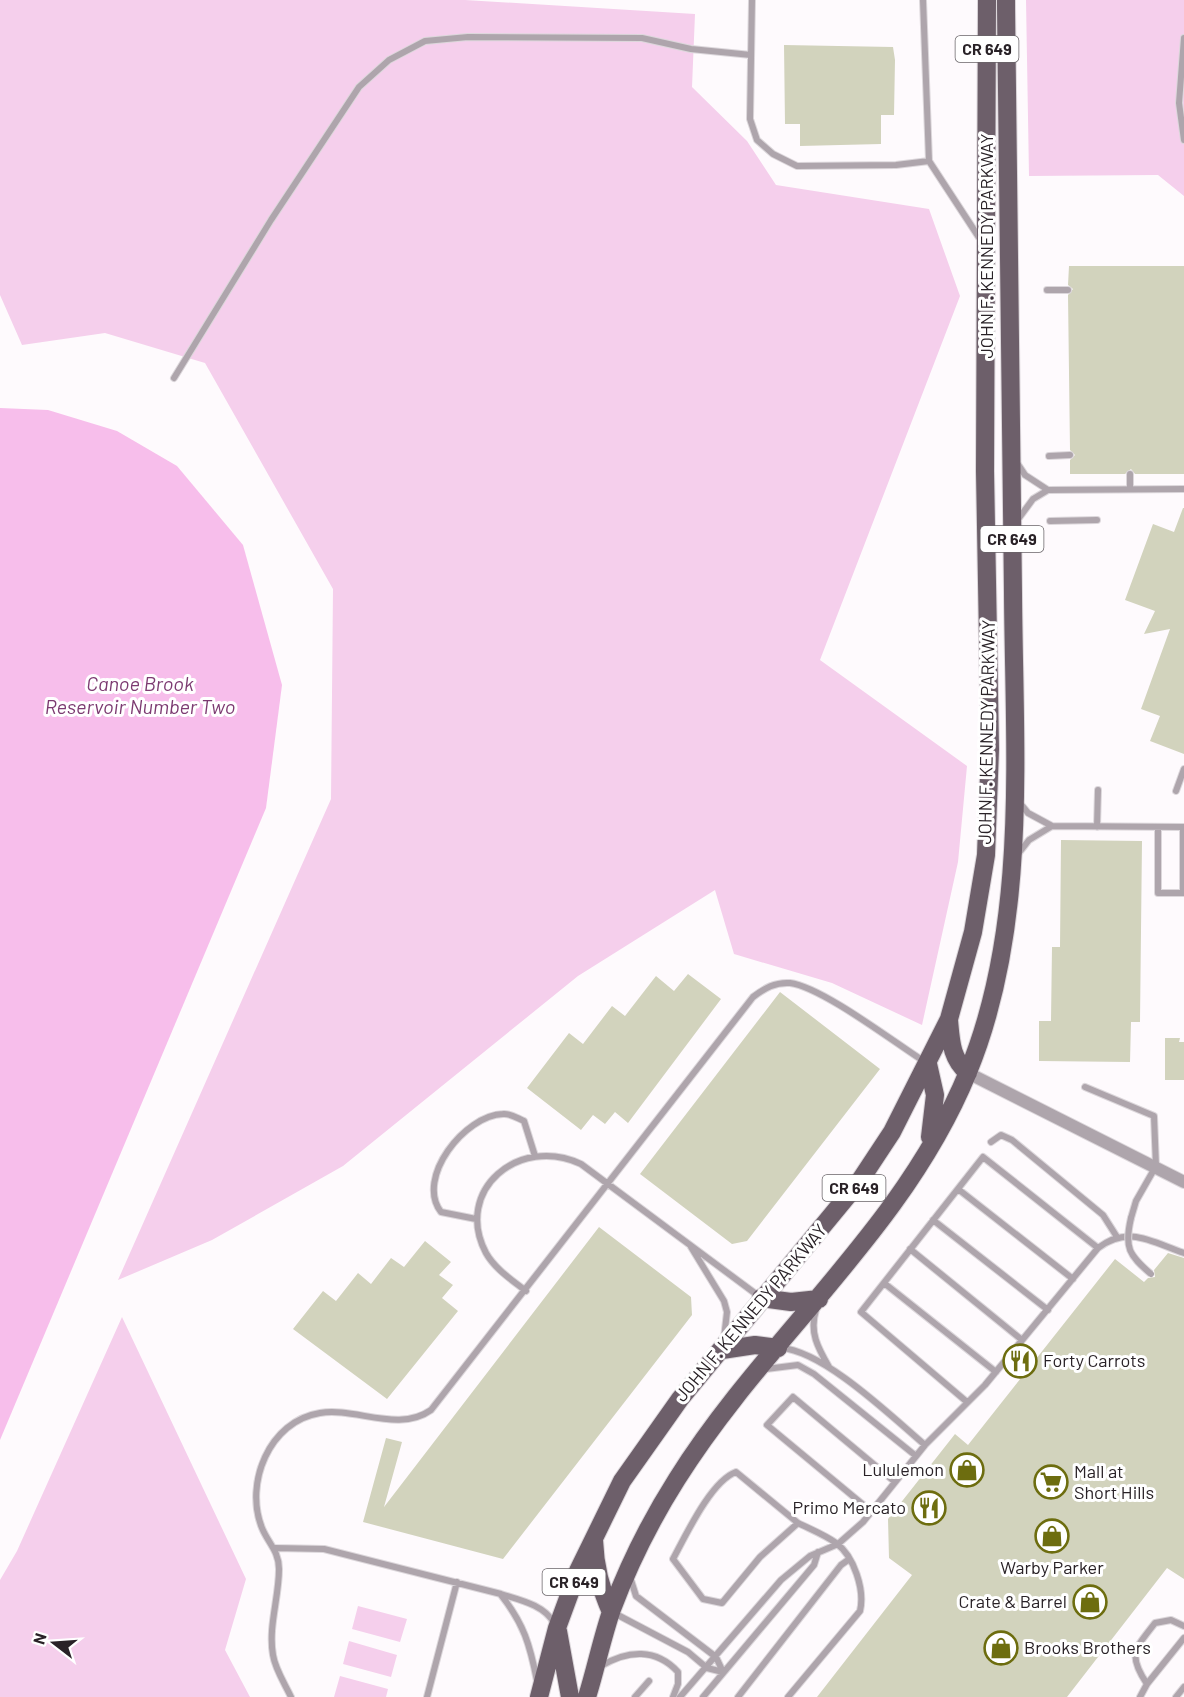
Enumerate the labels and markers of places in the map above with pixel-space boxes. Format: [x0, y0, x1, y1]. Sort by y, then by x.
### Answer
restaurant icon: Forty Carrots [1002, 1343, 1038, 1379]
place label: Forty Carrots [1043, 1349, 1146, 1371]
shop icon: Lululemon [949, 1452, 985, 1488]
place label: Lululemon [862, 1458, 944, 1480]
place label: Mall at Short Hills [1074, 1460, 1154, 1503]
supermarket icon: Mall at Short Hills [1033, 1464, 1069, 1500]
restaurant icon: Primo Mercato [911, 1490, 947, 1526]
place label: Primo Mercato [793, 1496, 906, 1518]
shop icon: Warby Parker [1034, 1518, 1070, 1554]
place label: Warby Parker [1000, 1556, 1104, 1578]
shop icon: Crate & Barrel [1072, 1584, 1108, 1620]
place label: Crate & Barrel [958, 1590, 1067, 1612]
shop icon: Brooks Brothers [983, 1630, 1019, 1666]
place label: Brooks Brothers [1024, 1636, 1151, 1658]

